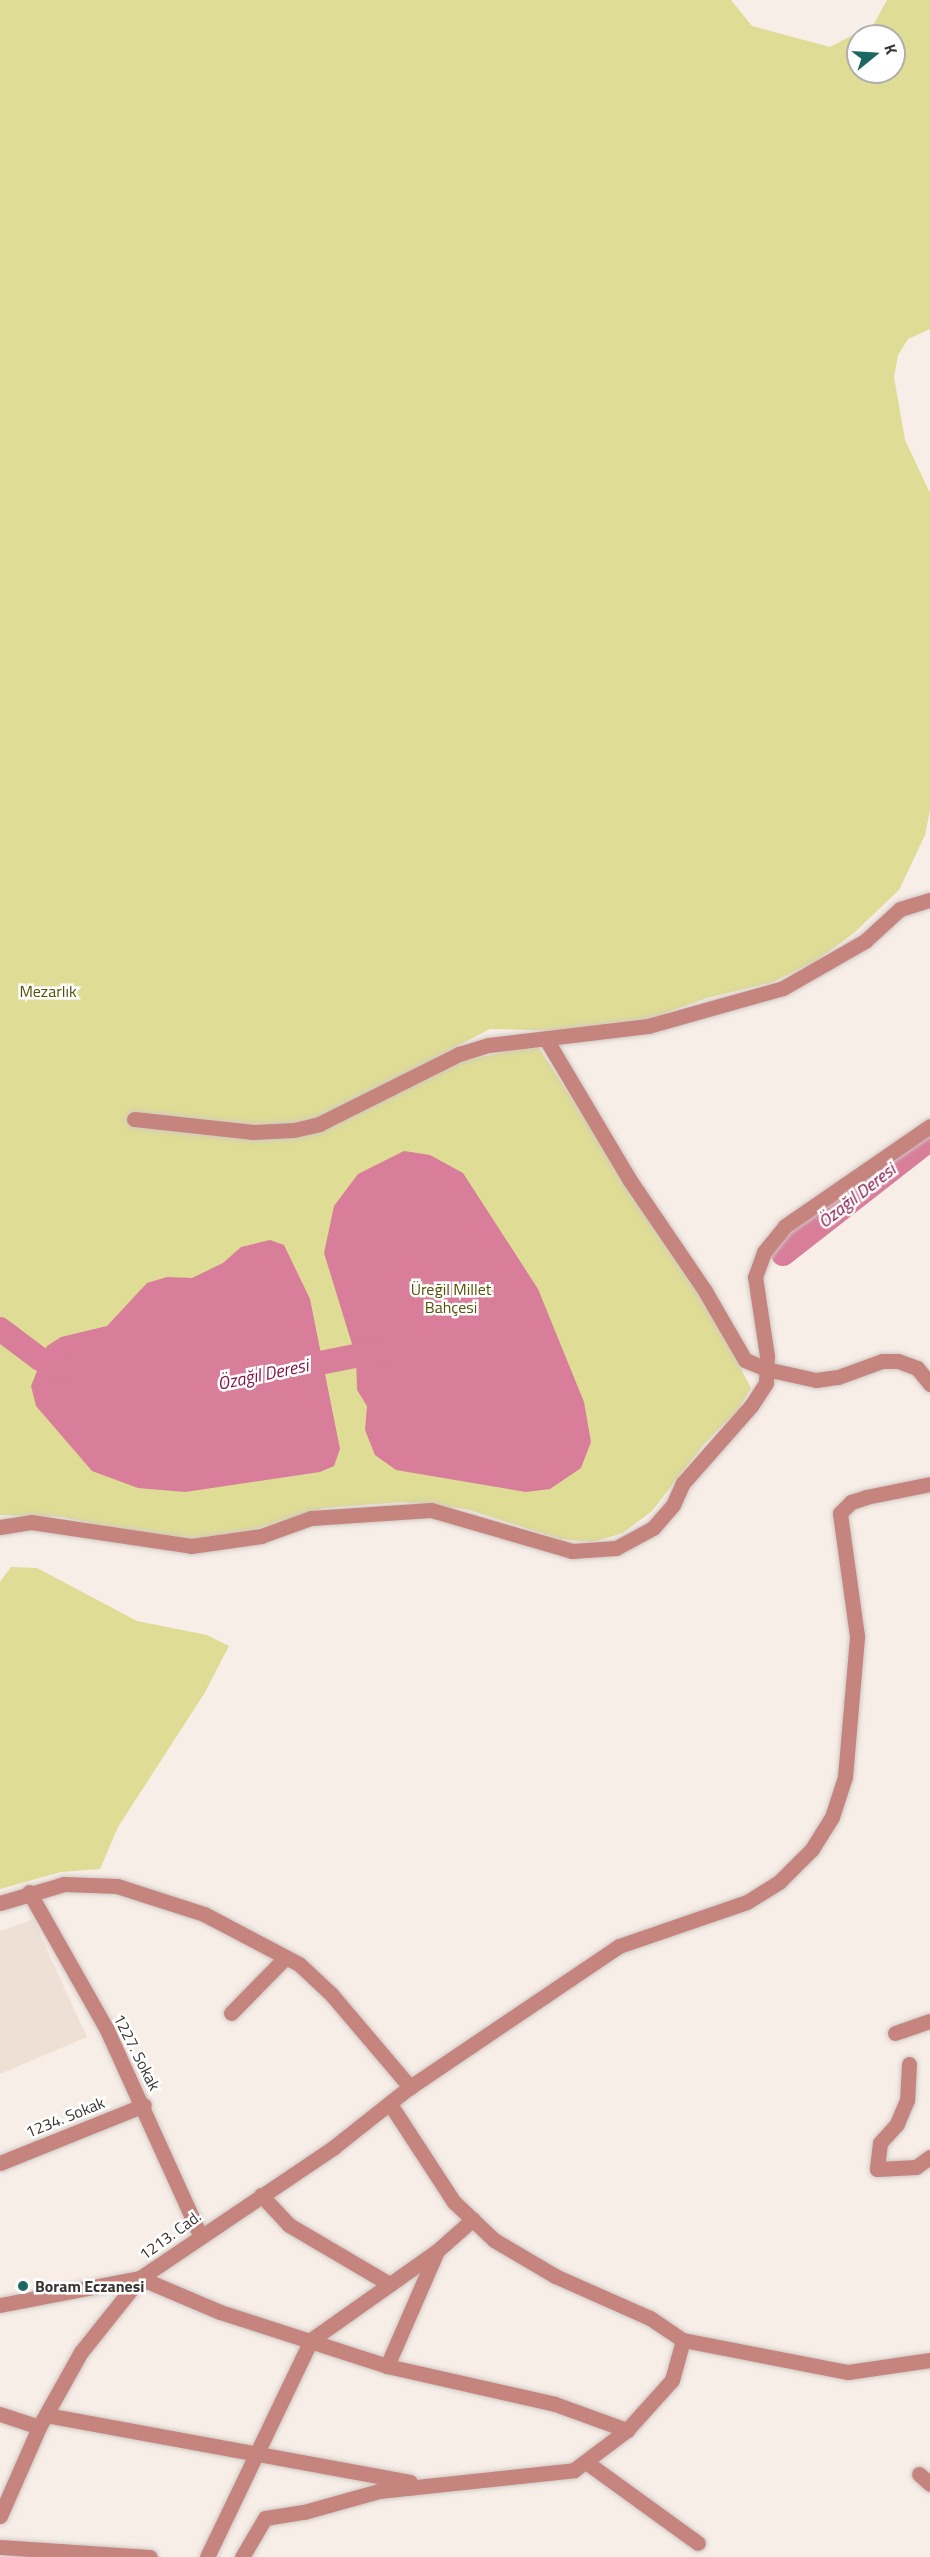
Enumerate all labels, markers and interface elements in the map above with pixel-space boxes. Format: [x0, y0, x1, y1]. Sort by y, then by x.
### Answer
north arrow [846, 24, 906, 84]
text: K [878, 41, 904, 57]
park label: Mezarlık [19, 981, 77, 1001]
water label: Özağıl Deresi [814, 1159, 900, 1233]
park label: Üreğil Millet Bahçesi [411, 1279, 491, 1317]
water label: Özağıl Deresi [216, 1355, 310, 1395]
street label: 1227. Sokak [110, 2011, 164, 2093]
street label: 1234. Sokak [23, 2093, 107, 2141]
street label: 1213. Cad. [135, 2206, 205, 2264]
place label: Boram Eczanesi [35, 2276, 144, 2296]
marker: Boram Eczanesi [16, 2279, 30, 2293]

